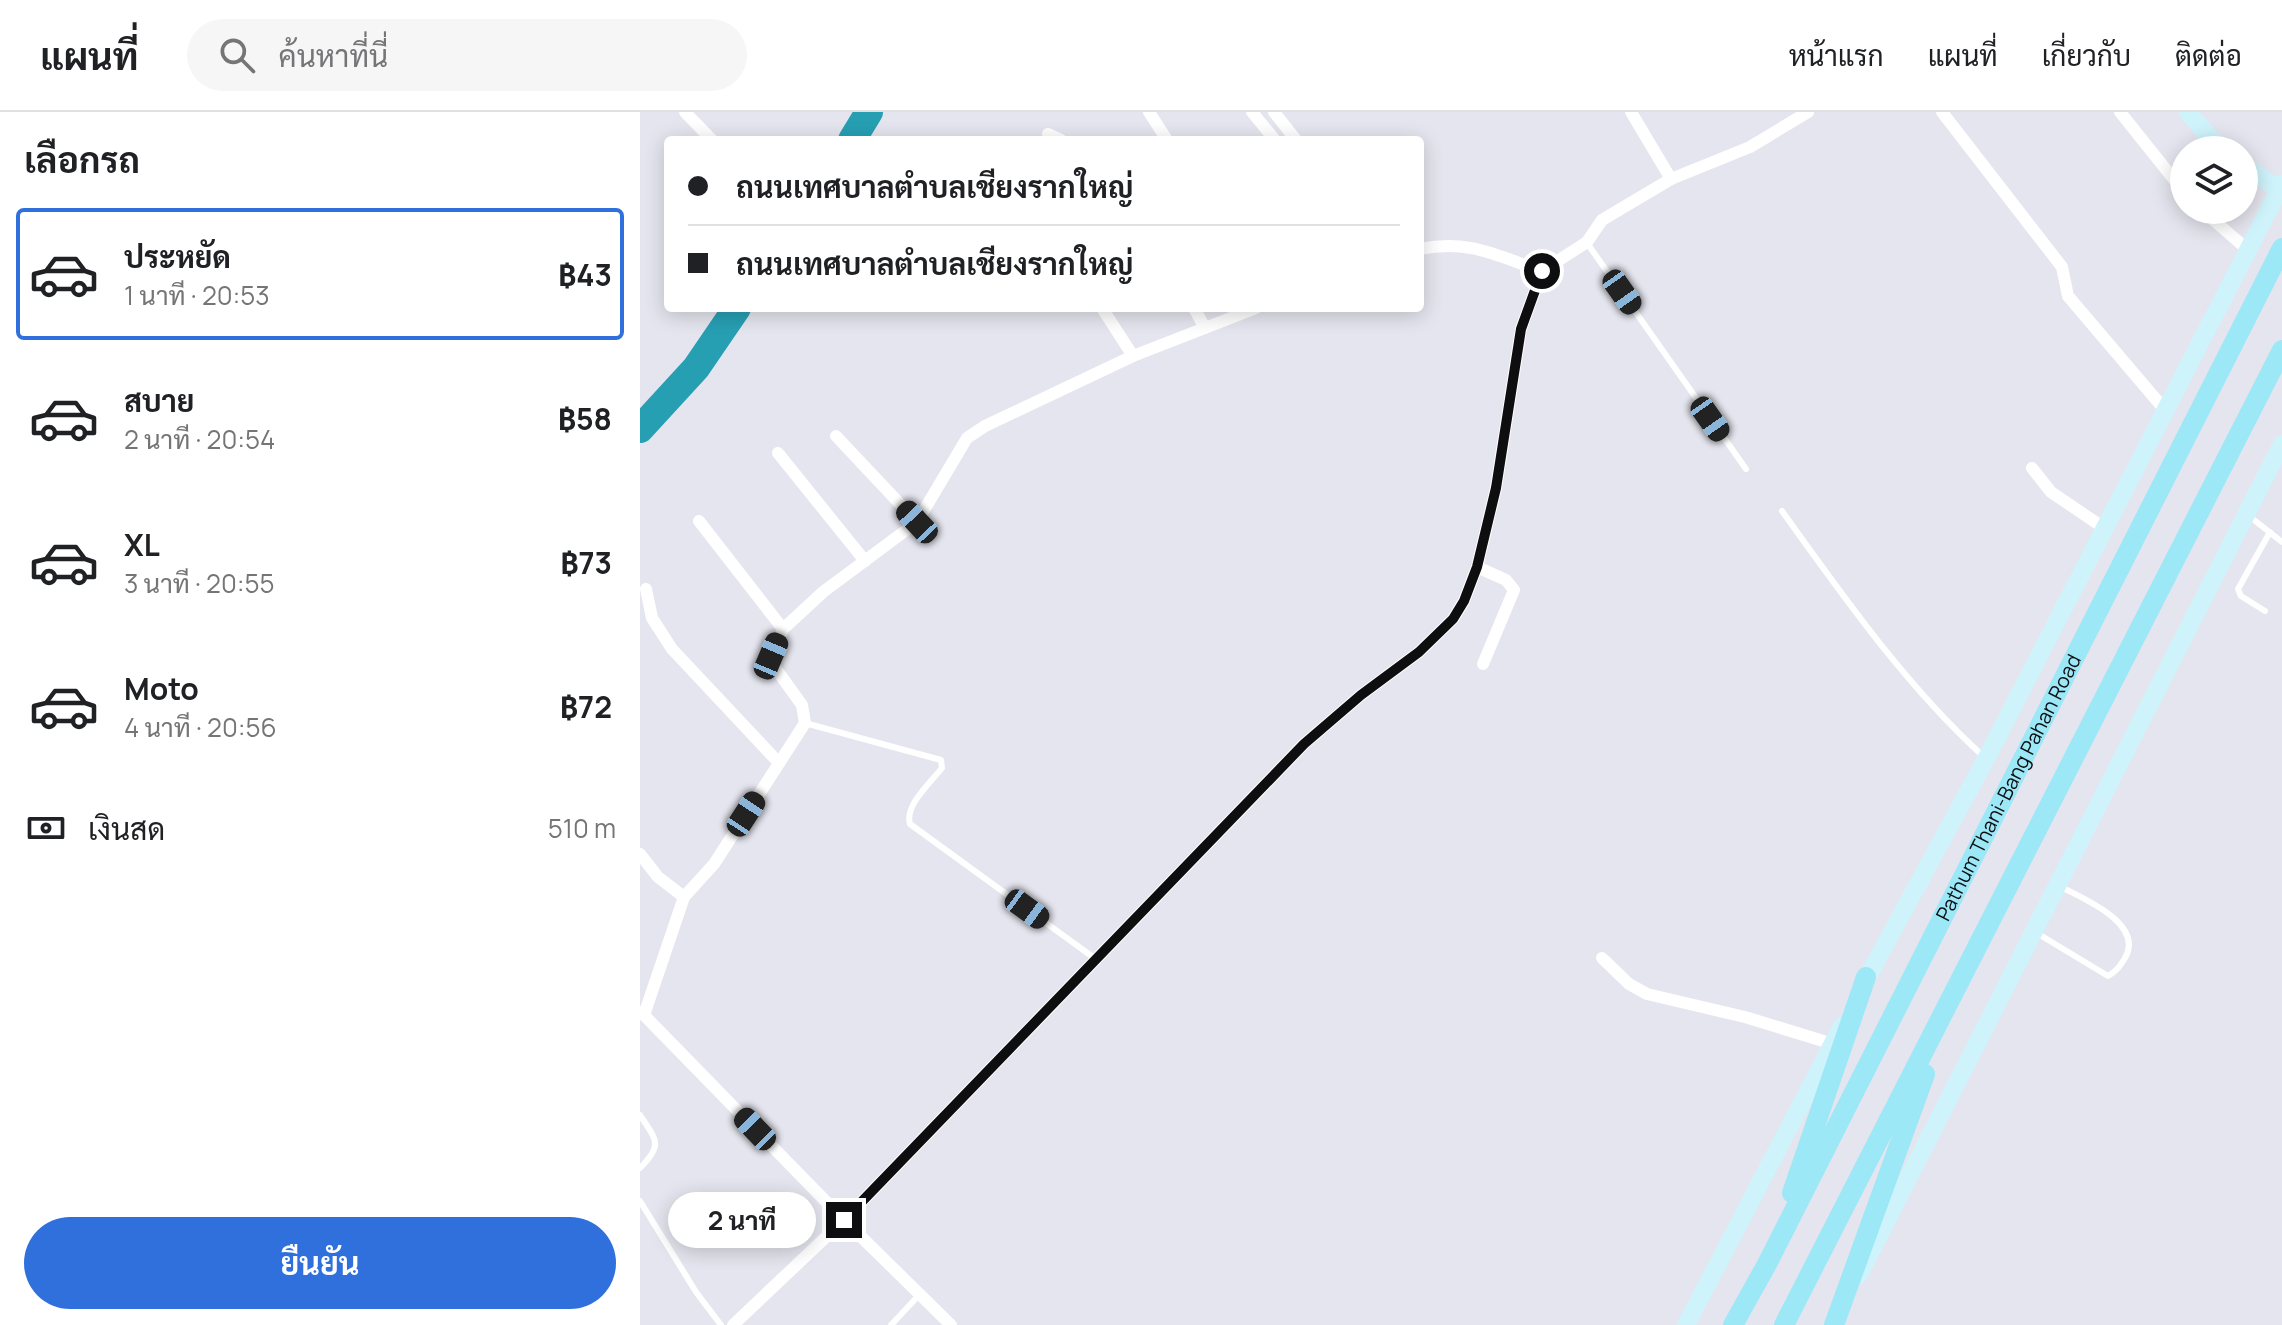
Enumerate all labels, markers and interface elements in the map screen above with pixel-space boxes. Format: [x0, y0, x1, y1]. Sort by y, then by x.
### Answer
search box [187, 19, 747, 91]
text: แผนที่ [40, 29, 139, 81]
icon: search [215, 33, 259, 77]
text: ค้นหาที่นี่ [279, 35, 388, 76]
text: หน้าแรก [1789, 36, 1884, 74]
text: แผนที่ [1928, 36, 1998, 74]
text: เกี่ยวกับ [2042, 36, 2131, 74]
text: ติดต่อ [2175, 36, 2242, 74]
text: เลือกรถ [24, 135, 140, 184]
map controls [2170, 136, 2258, 224]
button: layers [2170, 136, 2258, 224]
text: ถนนเทศบาลตำบลเชียงรากใหญ่ [736, 166, 1133, 207]
text: ประหยัด [124, 236, 231, 277]
icon: car [28, 238, 100, 310]
text: ถนนเทศบาลตำบลเชียงรากใหญ่ [736, 243, 1133, 284]
route start [1524, 253, 1560, 289]
text: ฿43 [558, 254, 612, 295]
car [1598, 265, 1646, 319]
text: 1 นาที · 20:53 [124, 277, 270, 313]
text: สบาย [124, 380, 194, 421]
icon: car [28, 382, 100, 454]
car [1686, 392, 1734, 446]
text: ฿58 [558, 398, 612, 439]
text: 2 นาที · 20:54 [124, 421, 275, 457]
car [892, 496, 942, 548]
text: XL [124, 524, 160, 565]
icon: car [28, 526, 100, 598]
text: ฿73 [560, 542, 612, 583]
text: 3 นาที · 20:55 [124, 565, 275, 601]
car [751, 629, 791, 683]
street label: Pathum Thani-Bang Pahan Road [1929, 649, 2087, 925]
text: Moto [124, 668, 199, 709]
icon: car [28, 670, 100, 742]
text: ฿72 [560, 686, 612, 727]
text: 4 นาที · 20:56 [124, 709, 277, 745]
car [723, 787, 769, 841]
icon: cash [24, 806, 68, 850]
text: เงินสด [88, 808, 165, 849]
text: 510 m [548, 810, 616, 846]
car [1001, 885, 1053, 933]
car [730, 1103, 780, 1155]
callout: 2 นาที [668, 1192, 816, 1248]
text: 2 นาที [708, 1202, 776, 1238]
route end [826, 1202, 862, 1238]
button: ยืนยัน [24, 1217, 616, 1309]

